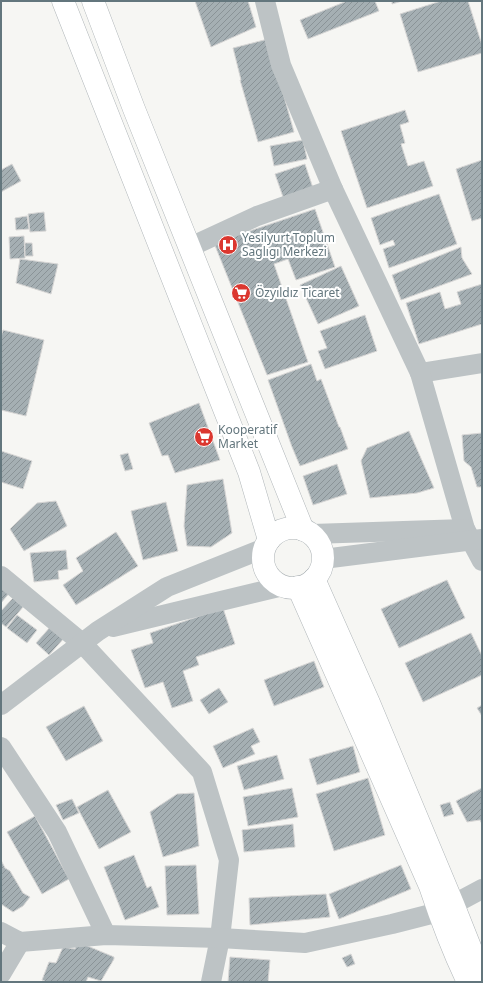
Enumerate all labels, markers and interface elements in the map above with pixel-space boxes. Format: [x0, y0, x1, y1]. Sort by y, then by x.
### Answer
place label: Yesilyurt Toplum Saglıgı Merkezi [242, 229, 335, 260]
hospital icon: Yesilyurt Toplum Saglıgı Merkezi [217, 234, 239, 256]
supermarket icon: Özyıldız Ticaret [230, 282, 252, 304]
place label: Özyıldız Ticaret [255, 284, 340, 301]
place label: Kooperatif Market [218, 421, 278, 452]
supermarket icon: Kooperatif Market [193, 426, 215, 448]

